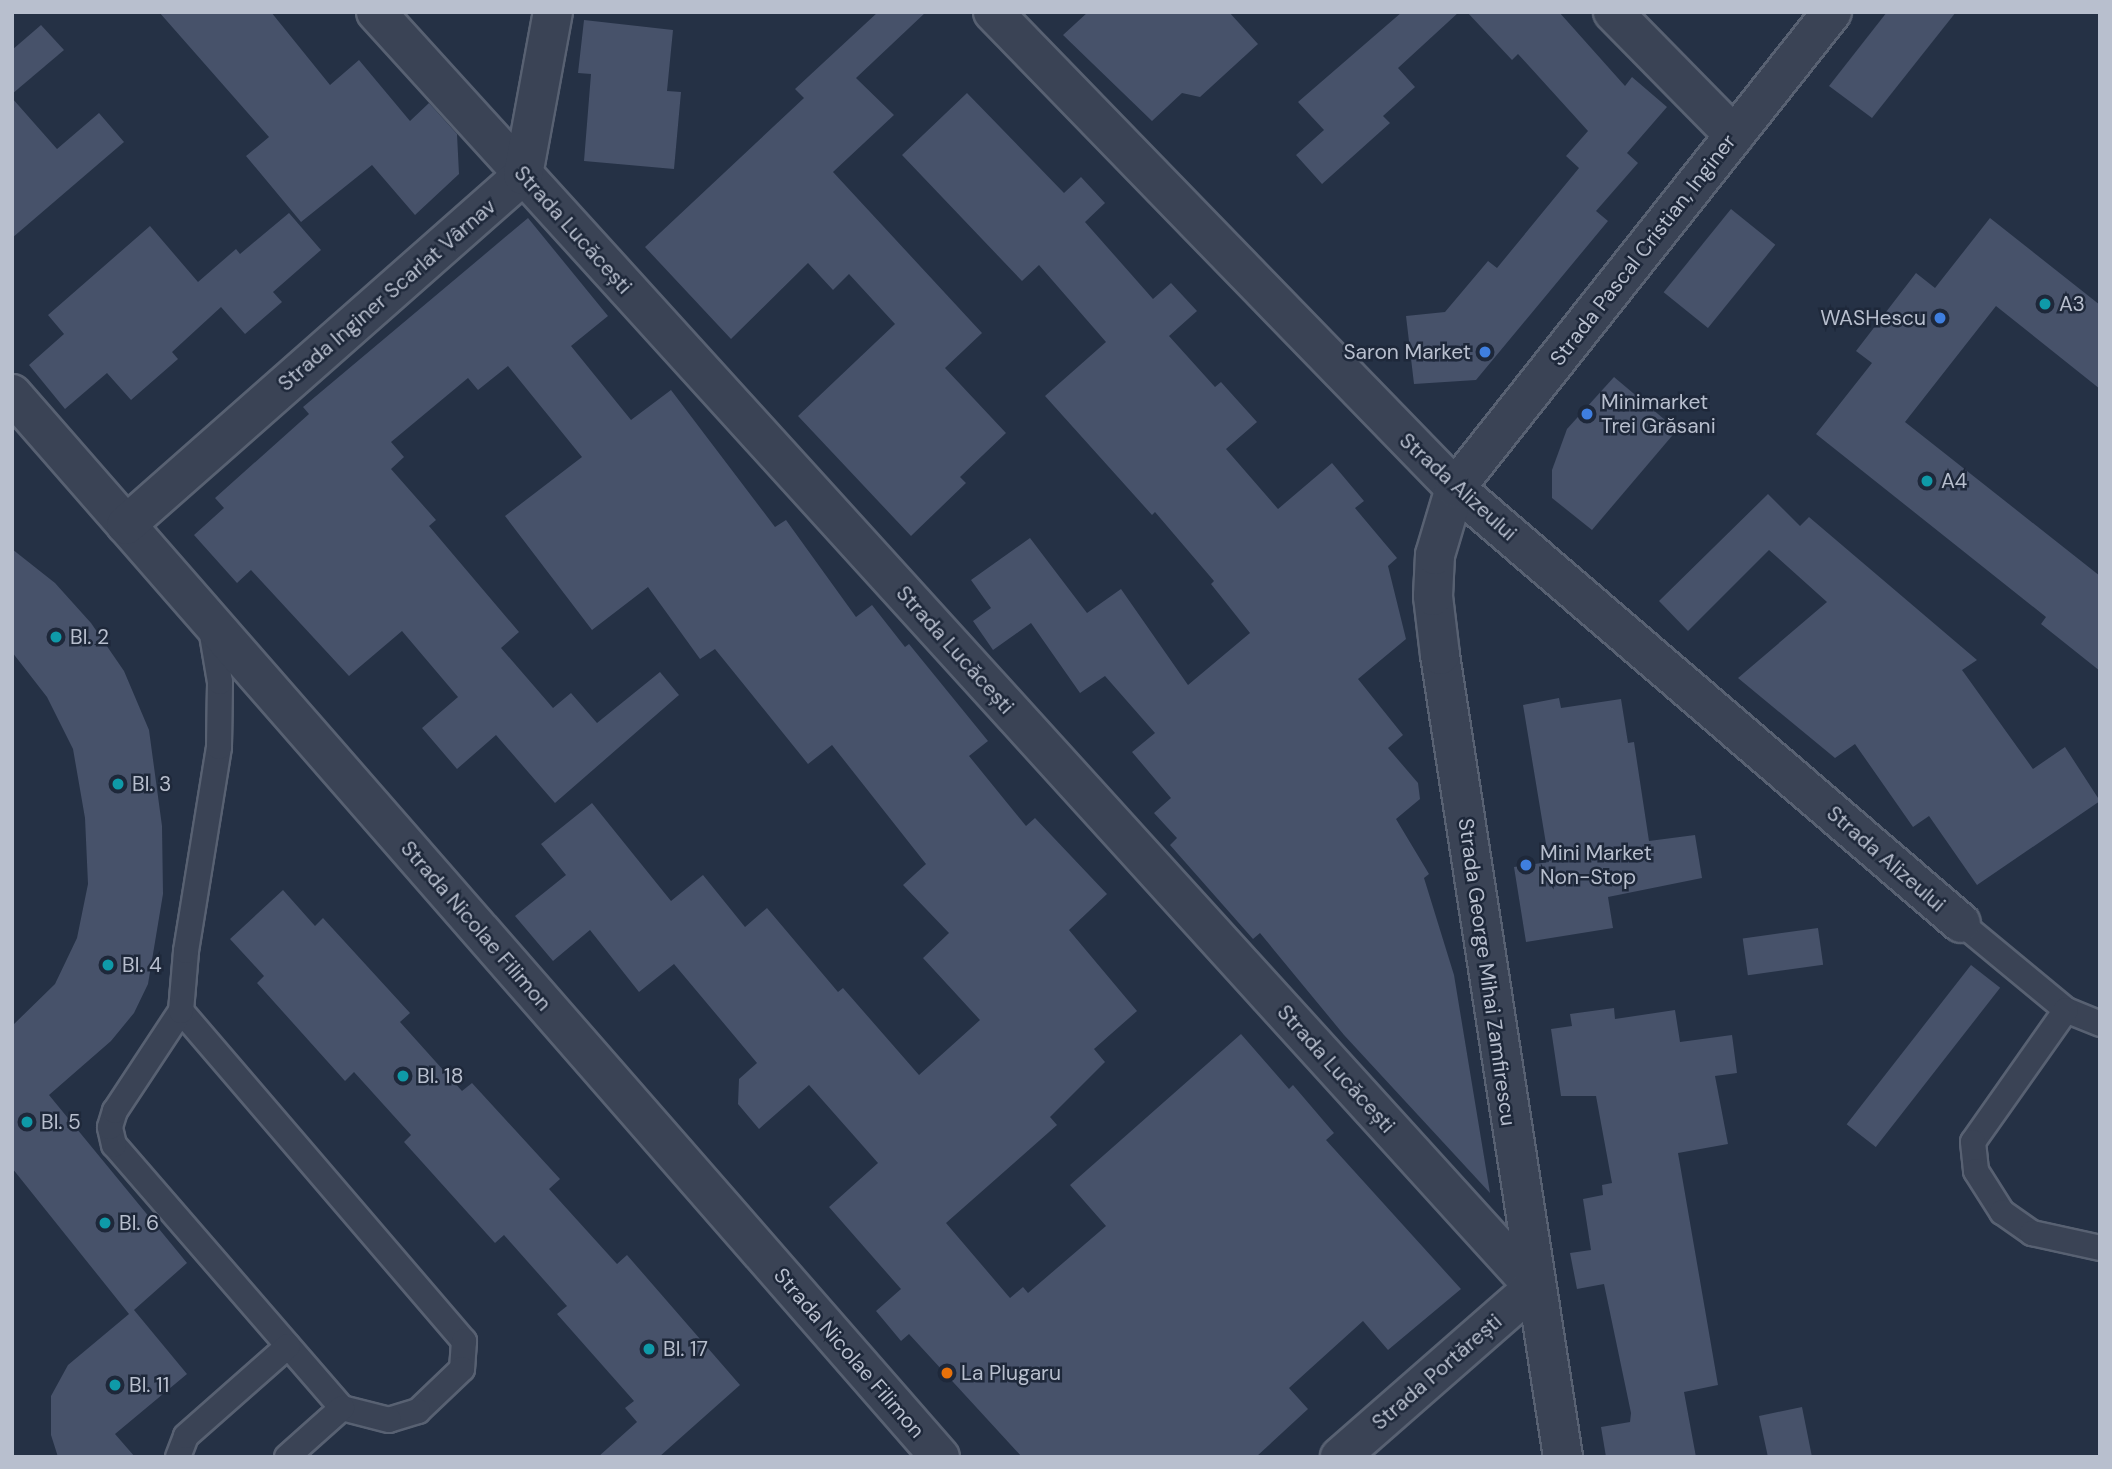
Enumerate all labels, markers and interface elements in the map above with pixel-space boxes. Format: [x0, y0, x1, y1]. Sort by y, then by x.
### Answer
street label: Strada Pascal Cristian, Inginer [1545, 129, 1741, 371]
street label: Strada Lucăcești [509, 161, 637, 299]
street label: Strada Inginer Scarlat Vârnav [273, 194, 501, 396]
place label: A3 [2059, 291, 2085, 317]
marker: A3 [2037, 296, 2053, 312]
place label: WASHescu [1820, 305, 1926, 331]
marker: WASHescu [1932, 310, 1948, 326]
place label: Saron Market [1343, 339, 1471, 365]
marker: Saron Market [1477, 344, 1493, 360]
place label: Minimarket Trei Grăsani [1601, 389, 1716, 439]
marker: Minimarket Trei Grăsani [1579, 406, 1595, 422]
street label: Strada Alizeului [1394, 428, 1522, 546]
place label: A4 [1941, 468, 1967, 494]
marker: A4 [1919, 473, 1935, 489]
street label: Strada Lucăcești [891, 581, 1019, 719]
place label: Bl. 2 [70, 624, 109, 650]
marker: Bl. 2 [48, 629, 64, 645]
place label: Bl. 3 [132, 771, 172, 797]
marker: Bl. 3 [110, 776, 126, 792]
street label: Strada Alizeului [1822, 801, 1950, 917]
street label: Strada George Mihai Zamfirescu [1453, 817, 1521, 1127]
street label: Strada Nicolae Filimon [395, 836, 557, 1016]
place label: Mini Market Non-Stop [1540, 840, 1652, 890]
marker: Mini Market Non-Stop [1518, 857, 1534, 873]
place label: Bl. 4 [122, 952, 162, 978]
marker: Bl. 4 [100, 957, 116, 973]
street label: Strada Lucăcești [1272, 1000, 1400, 1138]
place label: Bl. 18 [417, 1063, 463, 1089]
marker: Bl. 18 [395, 1068, 411, 1084]
place label: Bl. 5 [41, 1109, 81, 1135]
marker: Bl. 5 [19, 1114, 35, 1130]
place label: Bl. 6 [119, 1210, 159, 1236]
marker: Bl. 6 [97, 1215, 113, 1231]
street label: Strada Nicolae Filimon [768, 1263, 930, 1443]
street label: Strada Portărești [1367, 1309, 1507, 1435]
place label: Bl. 17 [663, 1336, 708, 1362]
marker: Bl. 17 [641, 1341, 657, 1357]
place label: La Plugaru [961, 1360, 1061, 1386]
marker: La Plugaru [939, 1365, 955, 1381]
place label: Bl. 11 [129, 1372, 169, 1398]
marker: Bl. 11 [107, 1377, 123, 1393]

